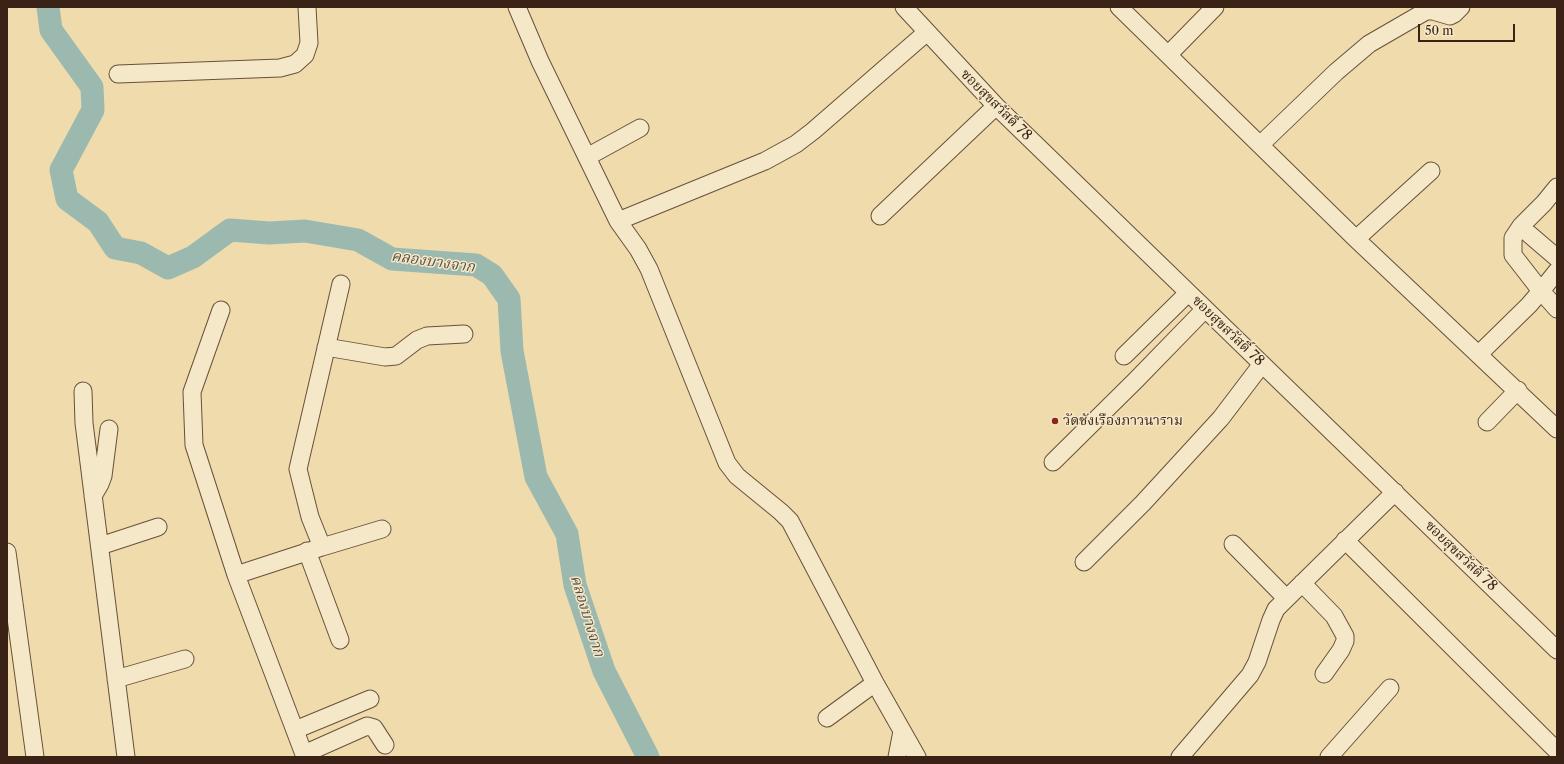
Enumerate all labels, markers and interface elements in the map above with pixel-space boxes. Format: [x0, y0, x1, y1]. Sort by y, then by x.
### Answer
scale bar [1420, 16, 1517, 42]
text: 50 m [1425, 23, 1454, 38]
street label: ซอยสุขสวัสดิ์ 78 [957, 66, 1035, 144]
water label: คลองบางจาก [390, 247, 476, 277]
street label: ซอยสุขสวัสดิ์ 78 [1188, 292, 1268, 370]
place label: วัดชังเรืองภาวนาราม [1063, 413, 1183, 429]
marker: วัดชังเรืองภาวนาราม [1050, 416, 1060, 426]
street label: ซอยสุขสวัสดิ์ 78 [1421, 517, 1501, 595]
water label: คลองบางจาก [566, 573, 608, 659]

